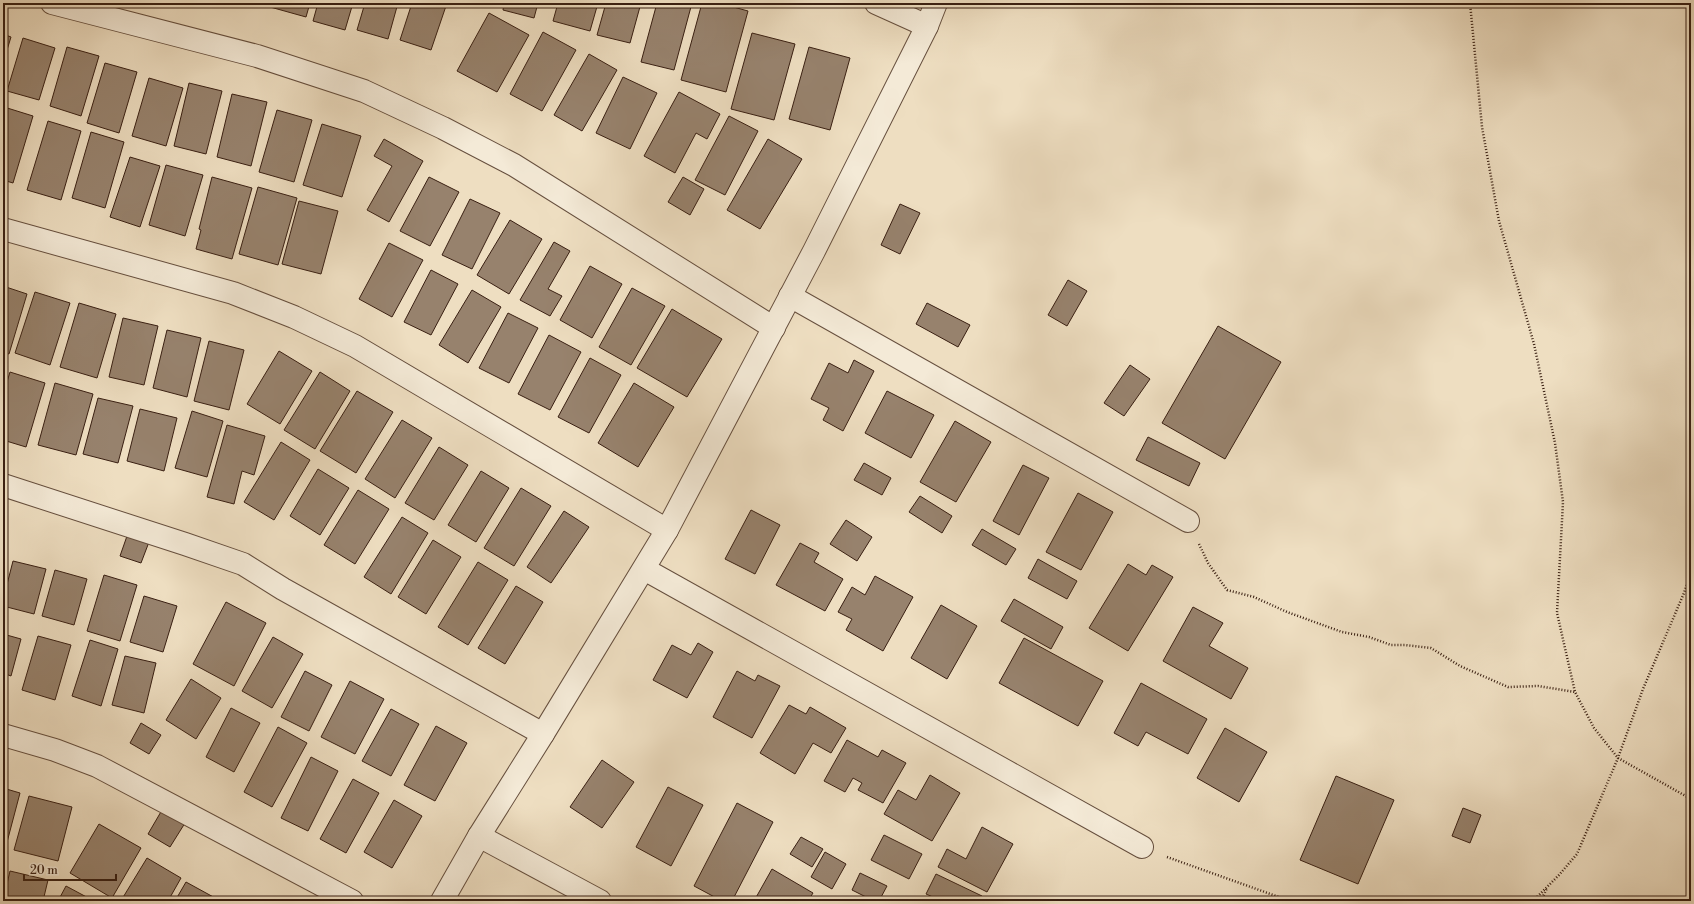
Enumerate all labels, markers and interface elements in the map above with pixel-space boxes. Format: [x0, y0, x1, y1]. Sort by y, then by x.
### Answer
scale bar [24, 856, 116, 882]
text: 20 m [30, 863, 58, 878]

